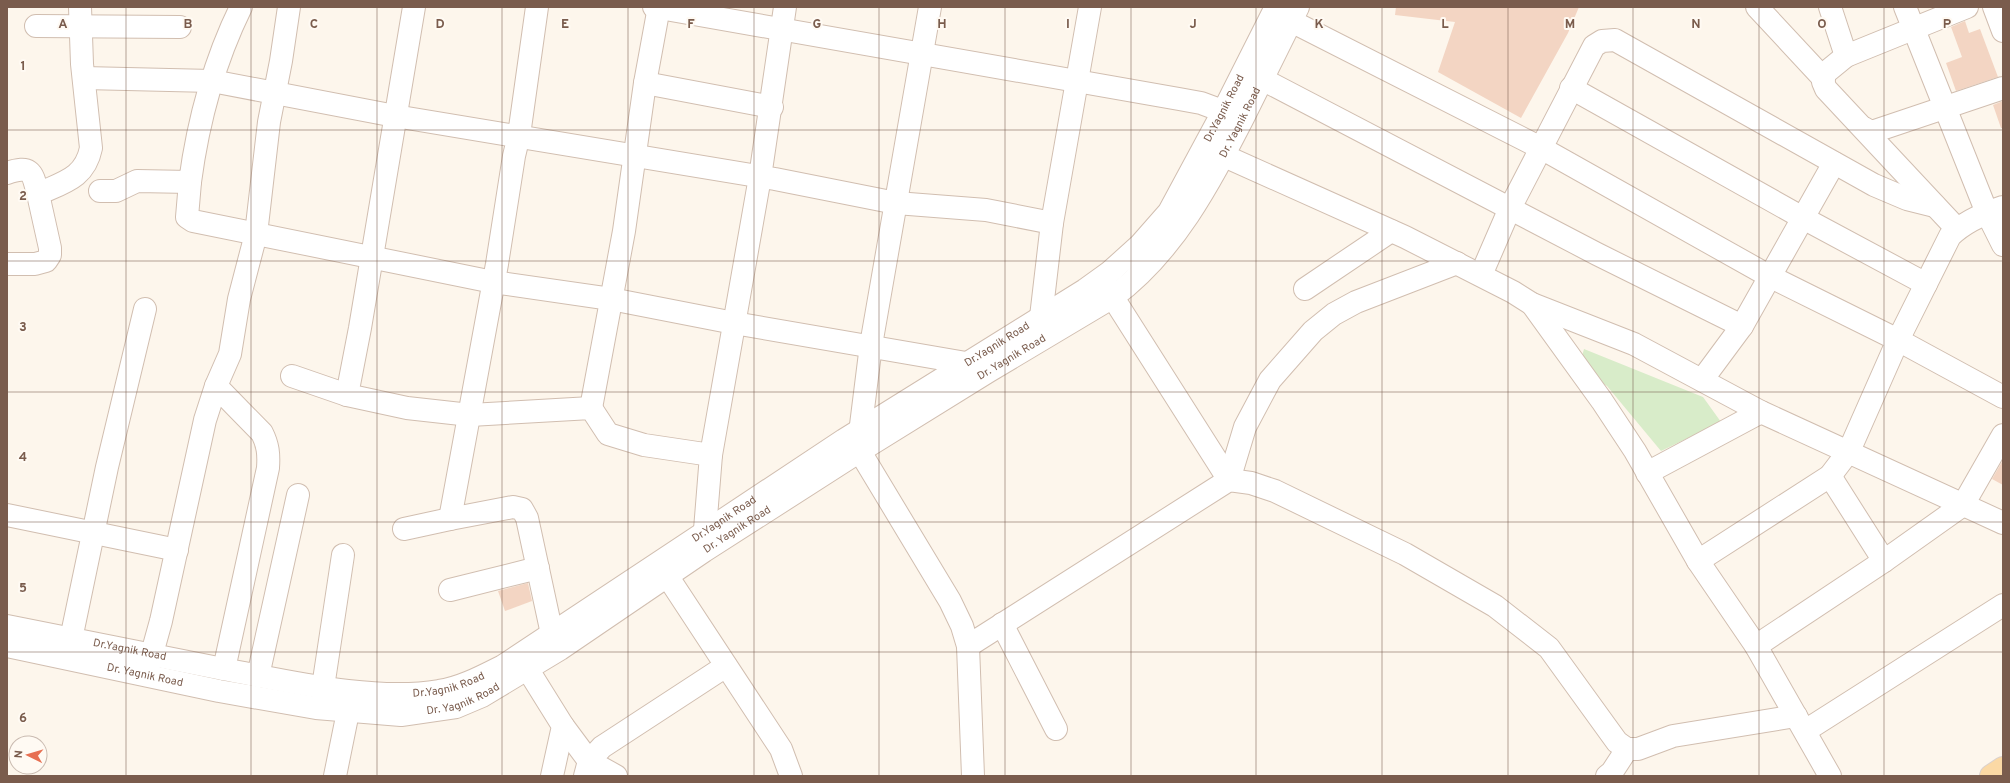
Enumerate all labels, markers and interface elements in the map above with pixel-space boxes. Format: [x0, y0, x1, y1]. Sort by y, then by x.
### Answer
text: A [58, 17, 68, 33]
text: B [184, 17, 193, 33]
text: C [310, 17, 318, 33]
text: D [435, 17, 445, 33]
text: E [561, 17, 569, 33]
text: F [687, 17, 695, 33]
text: G [813, 17, 822, 33]
text: H [937, 17, 947, 33]
text: I [1066, 17, 1070, 33]
text: J [1189, 17, 1197, 33]
text: K [1314, 17, 1324, 33]
text: L [1441, 17, 1449, 33]
text: M [1565, 17, 1575, 33]
text: N [1691, 17, 1701, 33]
text: O [1817, 17, 1827, 33]
text: P [1943, 17, 1952, 33]
text: 1 [20, 59, 26, 75]
street label: Dr.Yagnik Road [1201, 72, 1248, 145]
street label: Dr. Yagnik Road [1216, 85, 1264, 160]
text: 2 [19, 189, 27, 205]
street label: Dr.Yagnik Road [962, 319, 1032, 370]
text: 3 [19, 320, 27, 336]
street label: Dr. Yagnik Road [975, 332, 1049, 384]
text: 4 [19, 450, 27, 466]
street label: Dr.Yagnik Road [689, 493, 759, 546]
street label: Dr. Yagnik Road [701, 503, 774, 557]
text: 5 [19, 581, 27, 597]
street label: Dr.Yagnik Road [92, 636, 167, 664]
street label: Dr. Yagnik Road [106, 660, 184, 690]
street label: Dr.Yagnik Road [412, 669, 487, 701]
street label: Dr. Yagnik Road [425, 680, 502, 718]
text: 6 [19, 711, 27, 727]
north arrow [8, 735, 48, 775]
text: N [12, 750, 26, 759]

